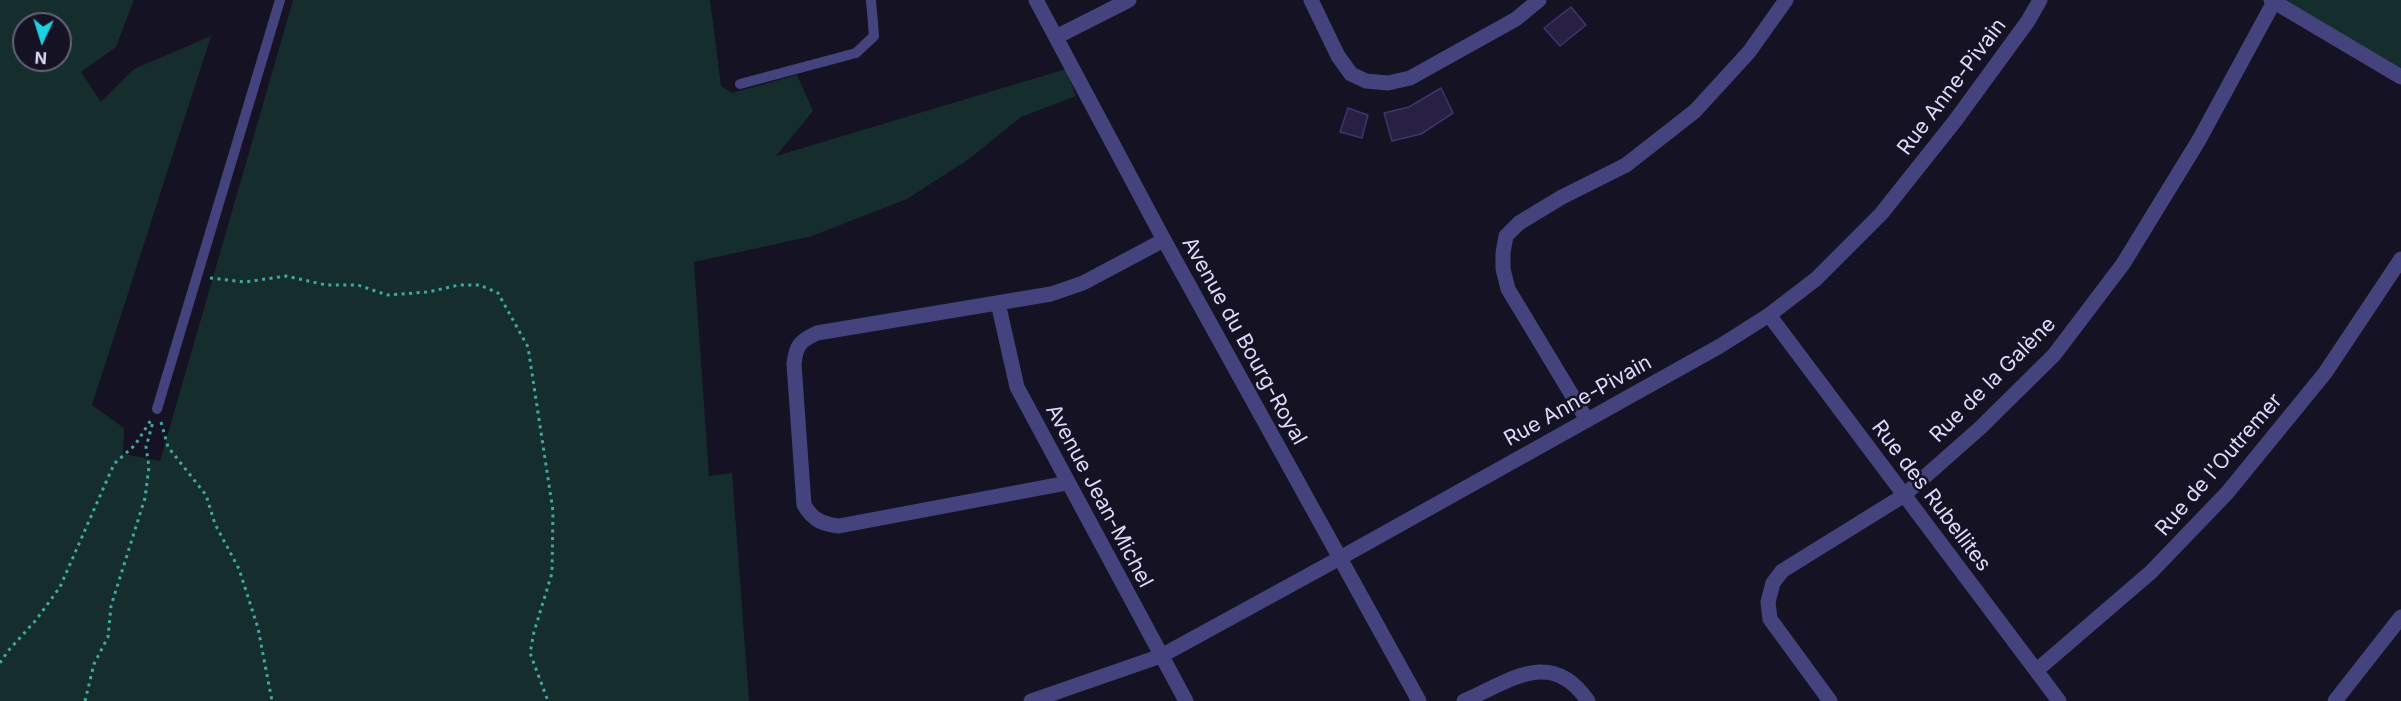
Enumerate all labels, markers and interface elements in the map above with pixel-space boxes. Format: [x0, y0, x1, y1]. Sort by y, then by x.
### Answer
north arrow [12, 12, 72, 72]
street label: Rue Anne-Pivain [1892, 14, 2012, 160]
text: N [34, 48, 48, 68]
street label: Avenue du Bourg-Royal [1176, 233, 1312, 449]
street label: Rue de la Galène [1925, 312, 2061, 448]
street label: Rue Anne-Pivain [1500, 350, 1656, 452]
street label: Rue de l'Outremer [2150, 389, 2288, 541]
street label: Avenue Jean-Michel [1040, 400, 1158, 592]
street label: Rue des Rubellites [1866, 416, 1996, 576]

